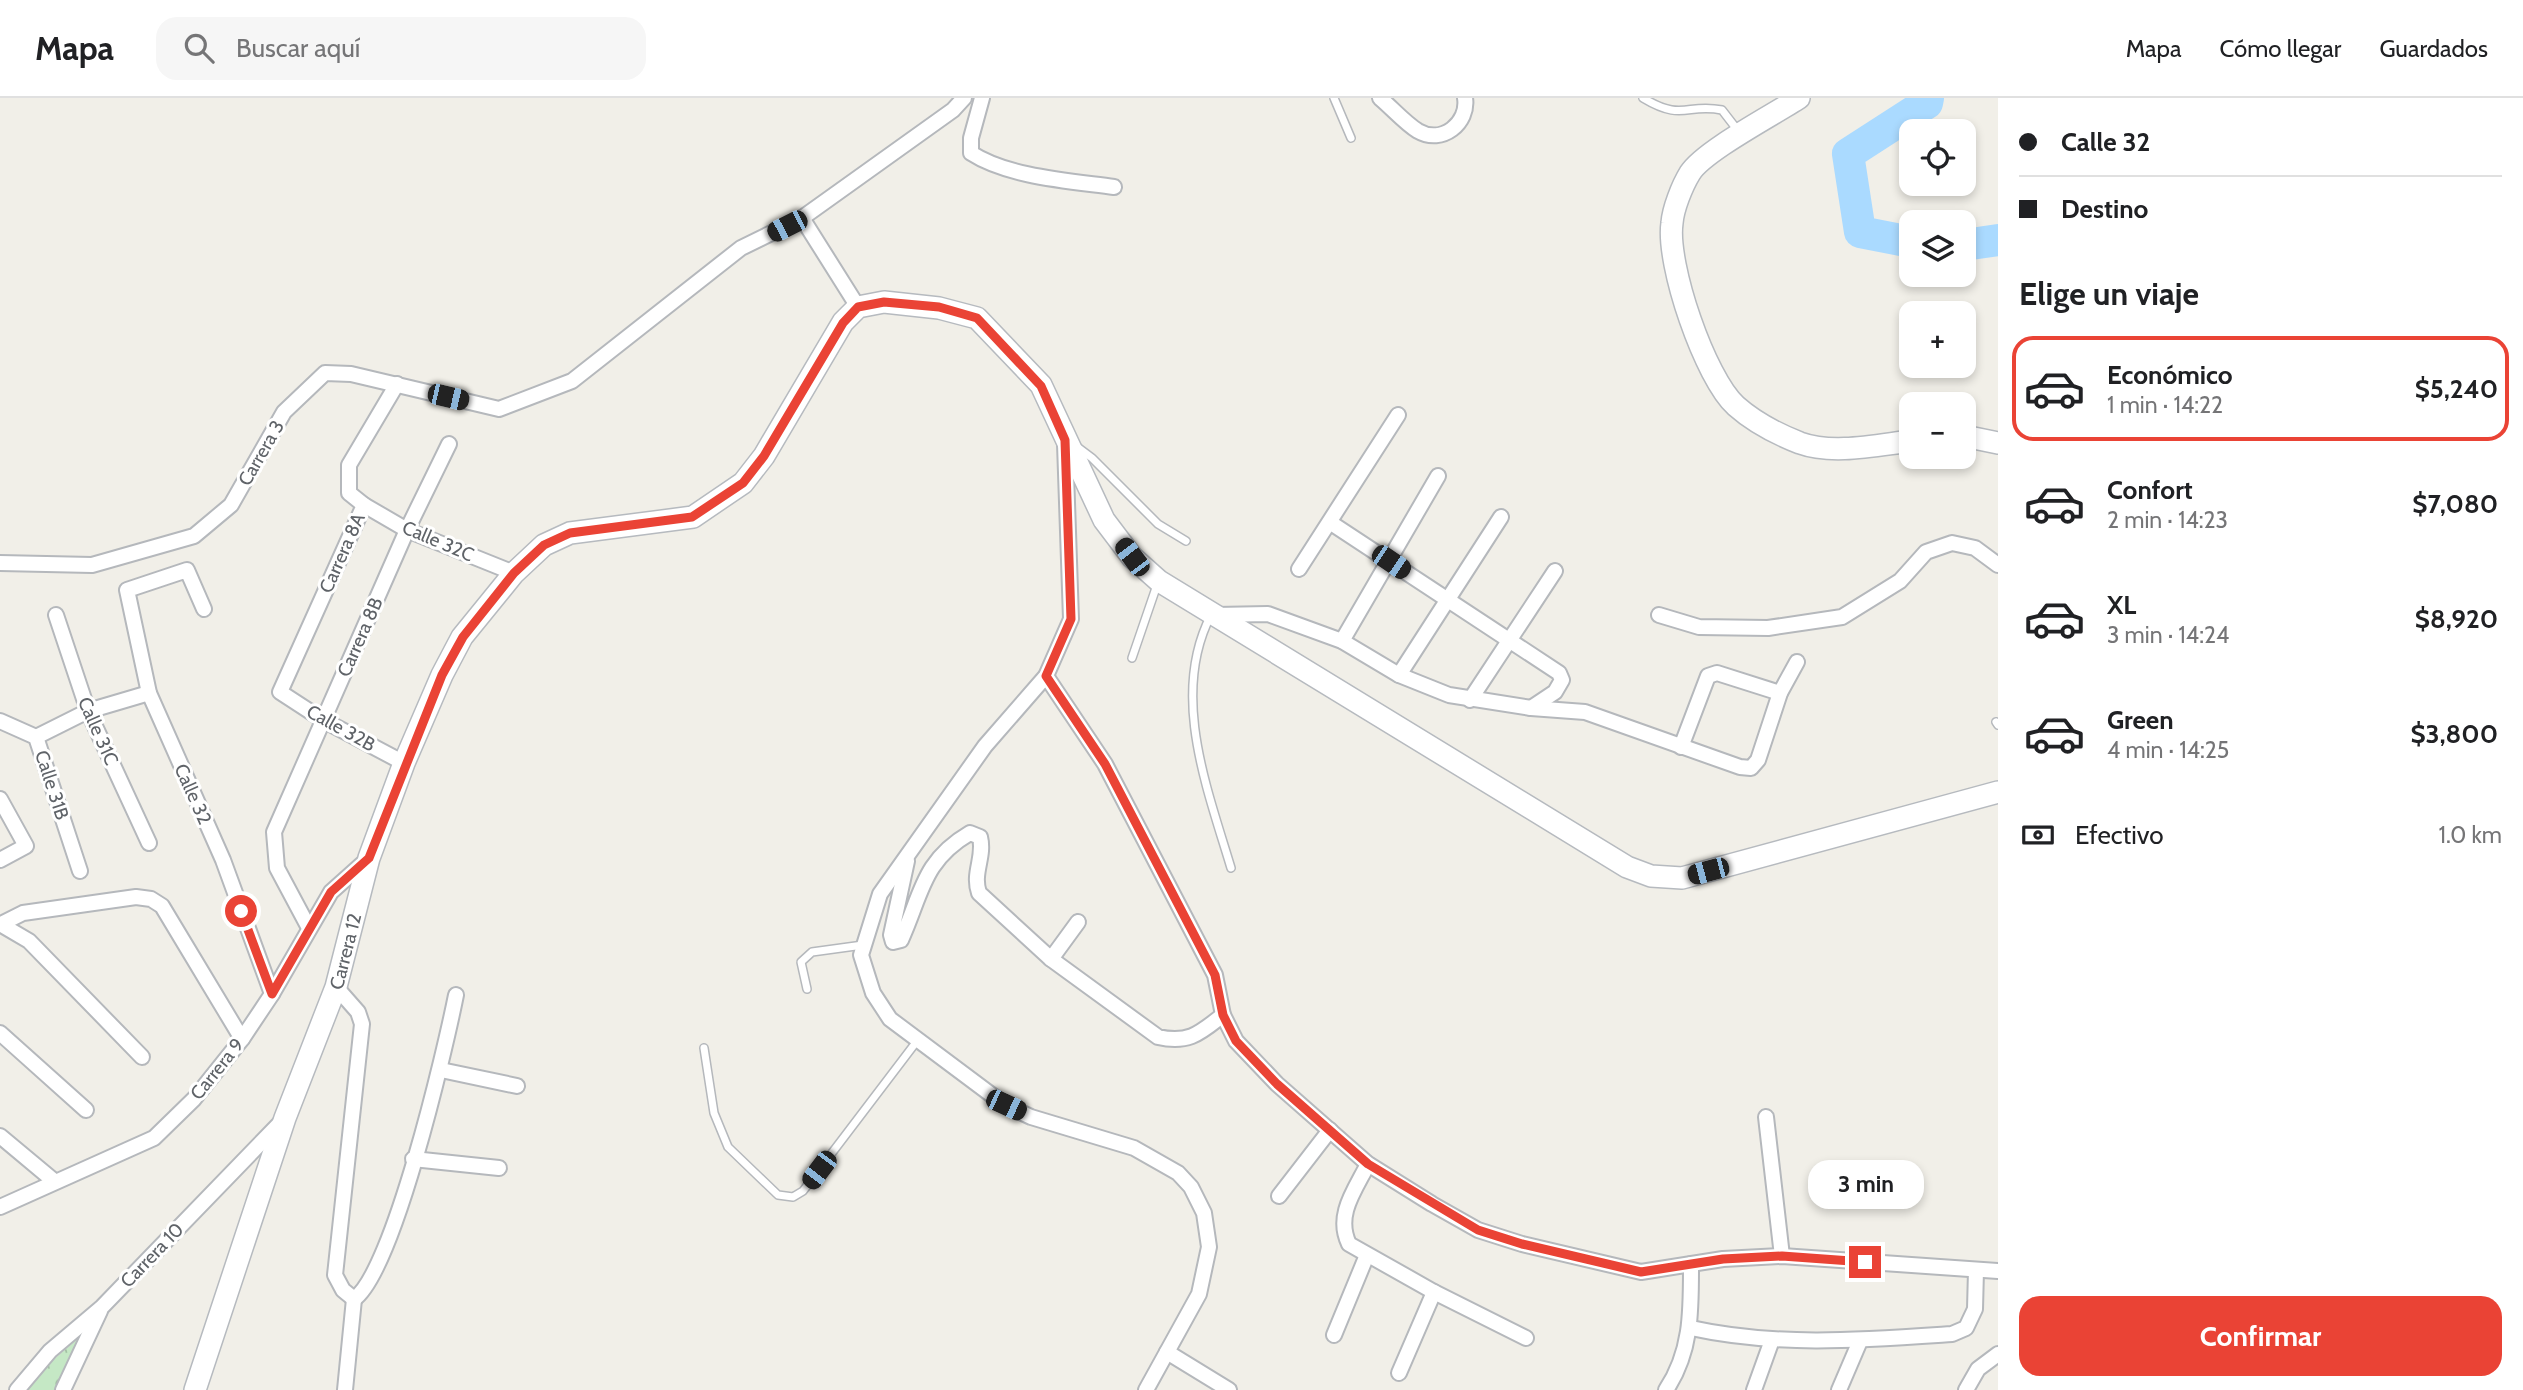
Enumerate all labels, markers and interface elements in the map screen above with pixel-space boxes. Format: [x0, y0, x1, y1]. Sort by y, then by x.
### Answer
search box [156, 17, 646, 80]
text: Mapa [35, 28, 114, 68]
icon: search [180, 29, 218, 67]
text: Buscar aquí [236, 32, 360, 64]
text: Mapa [2126, 34, 2182, 63]
text: Cómo llegar [2220, 34, 2341, 63]
text: Guardados [2379, 34, 2488, 63]
map controls [1899, 119, 1976, 469]
button: locate [1899, 119, 1976, 196]
text: Calle 32 [2061, 126, 2150, 158]
text: Destino [2061, 193, 2148, 225]
car [764, 207, 811, 245]
button: layers [1899, 210, 1976, 287]
text: Elige un viaje [2019, 274, 2199, 313]
button: + [1899, 301, 1976, 378]
icon: car [2023, 357, 2086, 420]
text: Económico [2107, 359, 2233, 391]
text: $5,240 [2415, 373, 2498, 405]
car [426, 382, 471, 412]
text: 1 min · 14:22 [2107, 391, 2223, 419]
button: − [1899, 392, 1976, 469]
street label: Carrera 3 [233, 416, 289, 490]
icon: car [2023, 472, 2086, 535]
text: Confort [2107, 474, 2193, 506]
text: $7,080 [2412, 488, 2498, 520]
text: 2 min · 14:23 [2107, 506, 2228, 534]
street label: Carrera 8A [314, 509, 370, 596]
street label: Calle 32C [399, 516, 478, 566]
car [1111, 534, 1154, 580]
car [1368, 542, 1415, 582]
icon: car [2023, 587, 2086, 650]
text: XL [2107, 589, 2136, 621]
street label: Carrera 8B [332, 594, 388, 680]
text: $8,920 [2415, 603, 2498, 635]
text: 3 min · 14:24 [2107, 621, 2229, 649]
street label: Calle 31C [73, 693, 123, 769]
street label: Calle 32B [303, 700, 379, 756]
icon: car [2023, 702, 2086, 765]
text: Green [2107, 704, 2174, 736]
text: $3,800 [2410, 718, 2498, 750]
text: 4 min · 14:25 [2107, 736, 2229, 764]
street label: Calle 31B [30, 747, 74, 823]
street label: Calle 32 [169, 760, 217, 828]
icon: cash [2019, 816, 2057, 854]
text: Efectivo [2075, 819, 2164, 851]
text: 1.0 km [2438, 821, 2502, 849]
car [1685, 855, 1732, 887]
route start [225, 895, 257, 927]
street label: Carrera 12 [324, 911, 366, 992]
street label: Carrera 9 [185, 1034, 249, 1104]
car [983, 1087, 1030, 1123]
car [798, 1147, 841, 1193]
callout: 3 min [1807, 1160, 1923, 1210]
text: 3 min [1838, 1170, 1894, 1198]
street label: Carrera 10 [116, 1218, 188, 1292]
route end [1849, 1246, 1881, 1278]
button: Confirmar [2019, 1296, 2502, 1376]

